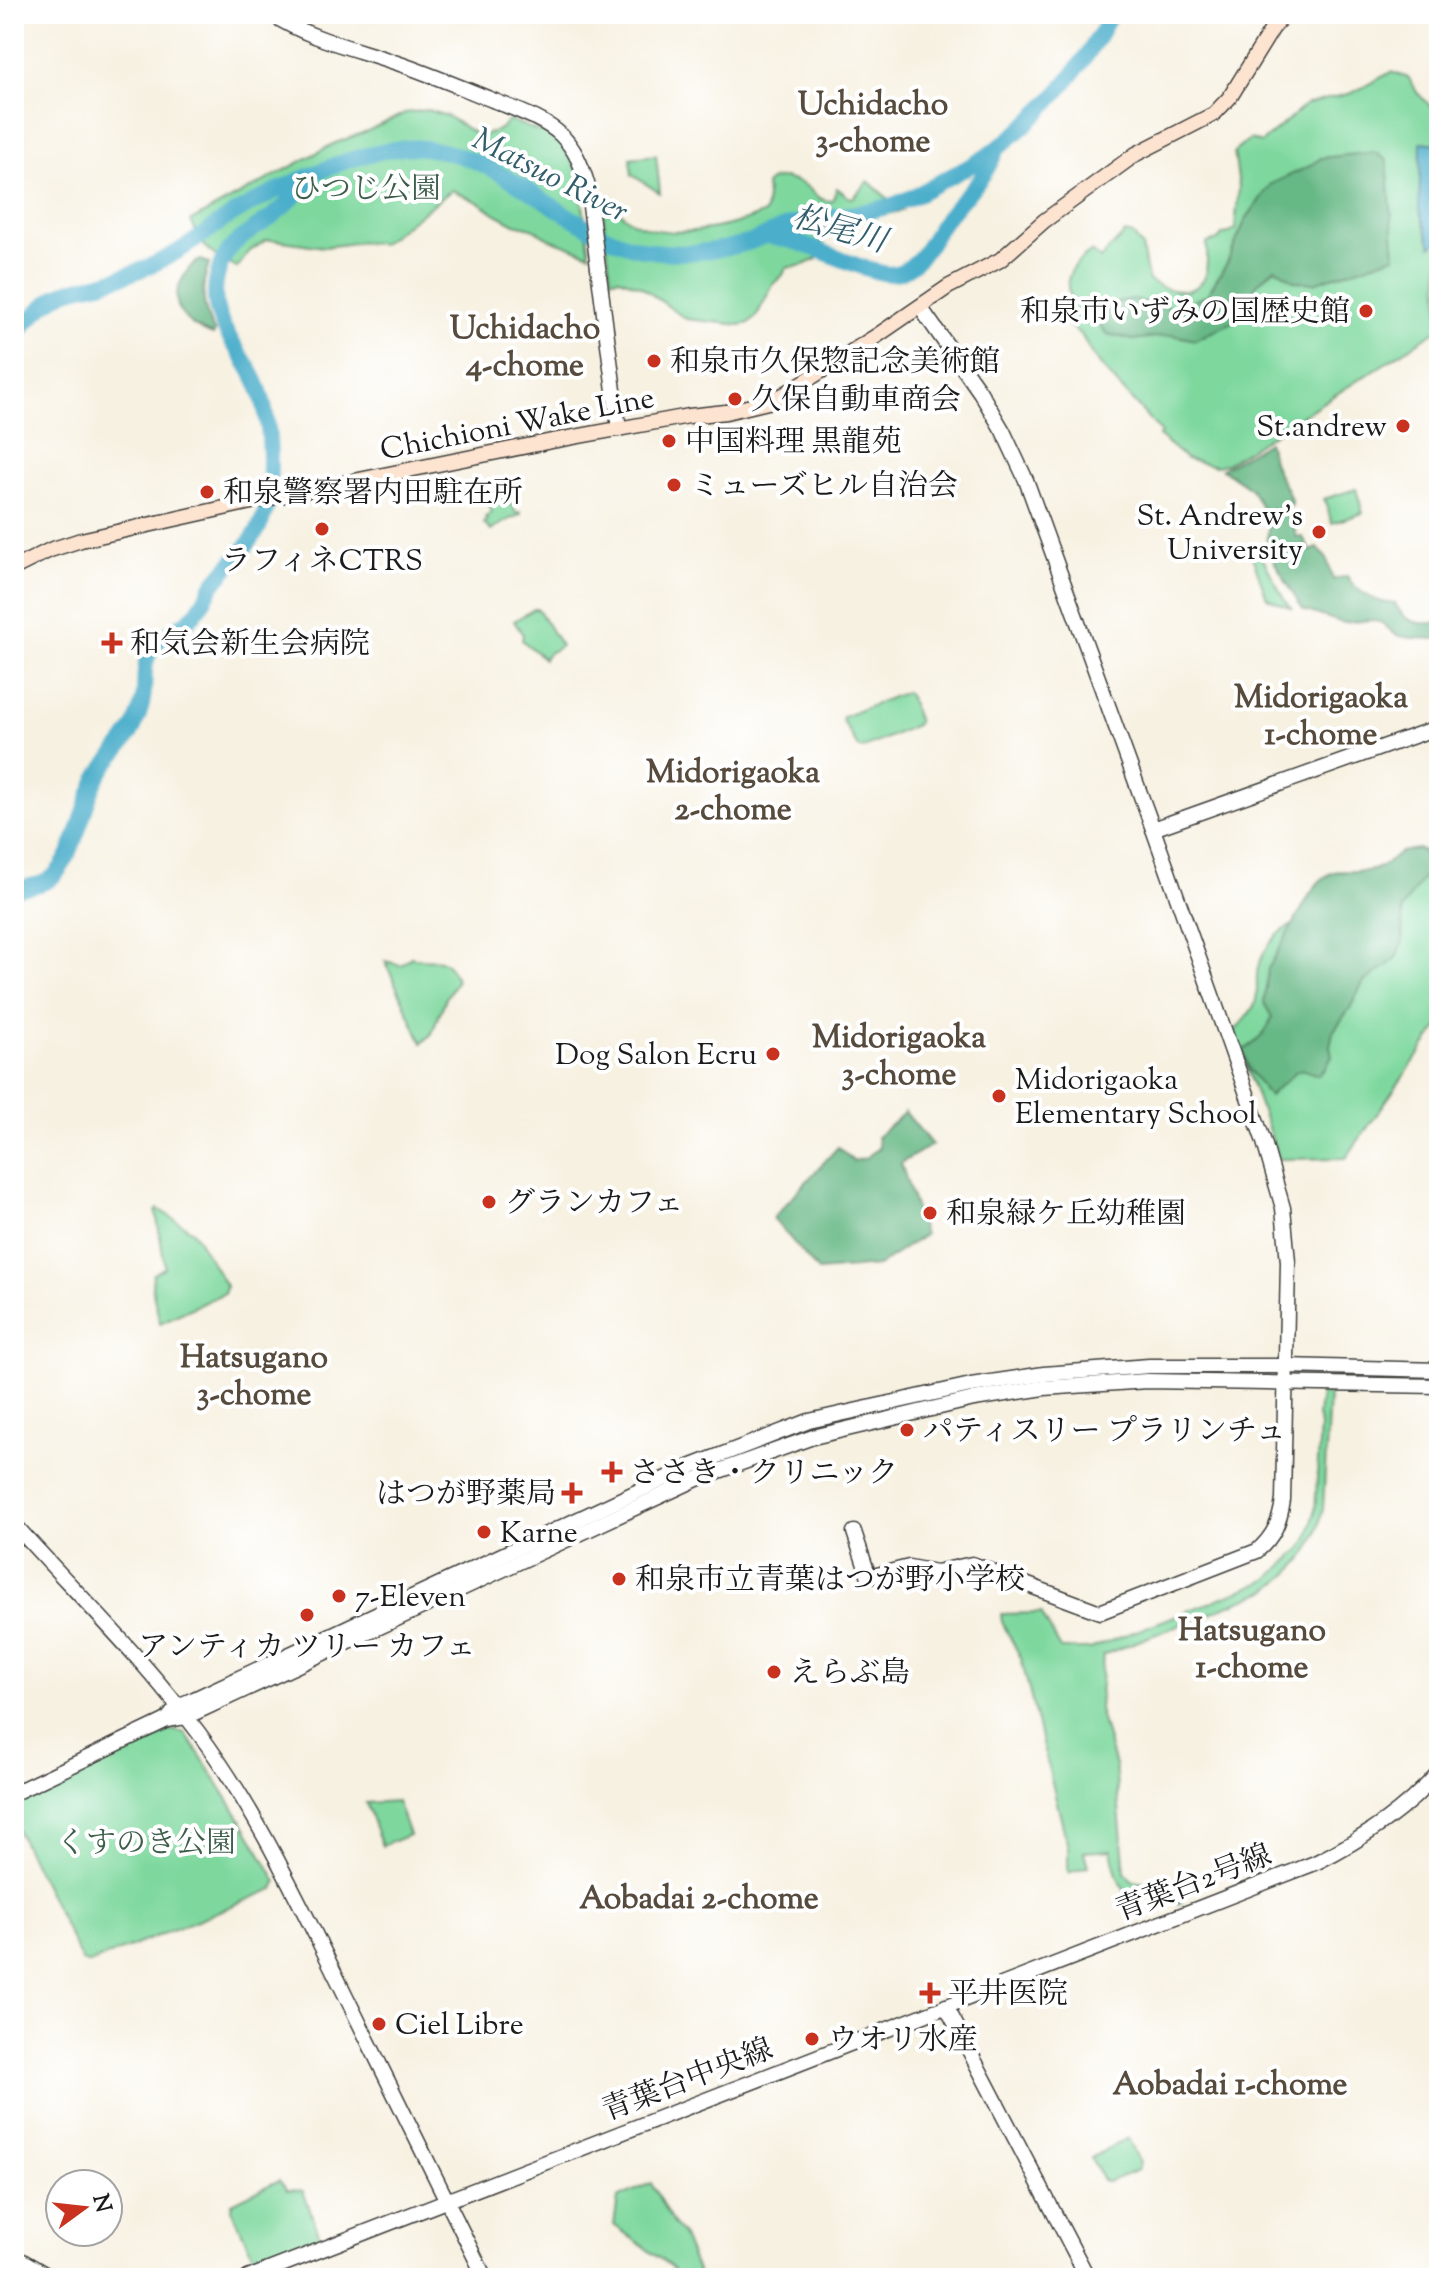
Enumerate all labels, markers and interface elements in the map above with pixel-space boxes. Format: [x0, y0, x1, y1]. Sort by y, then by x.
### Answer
district label: Uchidacho 3-chome [798, 83, 948, 166]
water label: Matsuo River [464, 118, 636, 236]
park label: ひつじ公園 [291, 169, 441, 212]
water label: 松尾川 [787, 196, 895, 267]
place label: 和泉市いずみの国歴史館 [1020, 292, 1350, 335]
marker: 和泉市いずみの国歴史館 [1357, 302, 1375, 320]
district label: Uchidacho 4-chome [450, 307, 600, 390]
place label: 和泉市久保惣記念美術館 [670, 342, 1000, 385]
marker: 和泉市久保惣記念美術館 [645, 352, 663, 370]
street label: Chichioni Wake Line [377, 378, 658, 473]
place label: 久保自動車商会 [751, 380, 961, 423]
marker: 久保自動車商会 [726, 390, 744, 408]
place label: St.andrew [1256, 407, 1387, 450]
marker: St.andrew [1394, 417, 1412, 435]
place label: 中国料理 黒龍苑 [685, 422, 901, 465]
marker: 中国料理 黒龍苑 [660, 432, 678, 450]
place label: ミューズヒル自治会 [690, 466, 958, 509]
place label: 和泉警察署内田駐在所 [223, 473, 523, 516]
marker: ミューズヒル自治会 [665, 476, 683, 494]
marker: 和泉警察署内田駐在所 [198, 483, 216, 501]
place label: St. Andrew's University [1136, 496, 1303, 573]
marker: ラフィネCTRS [313, 520, 331, 538]
marker: St. Andrew's University [1310, 523, 1328, 541]
place label: ラフィネCTRS [221, 541, 423, 584]
place label: 和気会新生会病院 [130, 624, 370, 667]
marker: 和気会新生会病院 [101, 632, 123, 654]
district label: Midorigaoka 1-chome [1234, 676, 1408, 759]
district label: Midorigaoka 2-chome [646, 751, 820, 834]
district label: Midorigaoka 3-chome [812, 1016, 986, 1099]
place label: Dog Salon Ecru [555, 1035, 757, 1078]
marker: Dog Salon Ecru [764, 1045, 782, 1063]
place label: Midorigaoka Elementary School [1015, 1060, 1257, 1137]
marker: Midorigaoka Elementary School [990, 1087, 1008, 1105]
place label: グランカフェ [505, 1183, 684, 1226]
marker: グランカフェ [480, 1193, 498, 1211]
place label: 和泉緑ケ丘幼稚園 [946, 1194, 1186, 1237]
marker: 和泉緑ケ丘幼稚園 [921, 1204, 939, 1222]
district label: Hatsugano 3-chome [180, 1336, 328, 1419]
place label: パティスリー プラリンチュ [923, 1411, 1286, 1454]
marker: パティスリー プラリンチュ [898, 1421, 916, 1439]
place label: ささき・クリニック [630, 1453, 898, 1496]
marker: ささき・クリニック [601, 1461, 623, 1483]
place label: はつが野薬局 [376, 1474, 556, 1517]
marker: はつが野薬局 [563, 1484, 581, 1502]
place label: Karne [500, 1513, 578, 1556]
marker: Karne [475, 1523, 493, 1541]
place label: 和泉市立青葉はつが野小学校 [635, 1560, 1025, 1603]
marker: 和泉市立青葉はつが野小学校 [610, 1570, 628, 1588]
place label: 7-Eleven [355, 1577, 466, 1620]
marker: 7-Eleven [330, 1587, 348, 1605]
marker: アンティカ ツリー カフェ [298, 1606, 316, 1624]
district label: Hatsugano 1-chome [1178, 1609, 1326, 1692]
place label: アンティカ ツリー カフェ [138, 1627, 476, 1670]
place label: えらぶ島 [790, 1653, 910, 1696]
marker: えらぶ島 [765, 1663, 783, 1681]
park label: くすのき公園 [56, 1823, 236, 1866]
street label: 青葉台2号線 [1110, 1835, 1278, 1934]
district label: Aobadai 2-chome [579, 1877, 819, 1923]
place label: 平井医院 [948, 1974, 1068, 2017]
marker: 平井医院 [919, 1982, 941, 2004]
place label: Ciel Libre [395, 2005, 524, 2048]
marker: Ciel Libre [370, 2015, 388, 2033]
place label: ウオリ水産 [828, 2020, 978, 2063]
street label: 青葉台中央線 [596, 2029, 780, 2134]
marker: ウオリ水産 [803, 2030, 821, 2048]
district label: Aobadai 1-chome [1113, 2063, 1348, 2109]
north arrow [44, 2168, 124, 2248]
text: N [83, 2191, 118, 2217]

